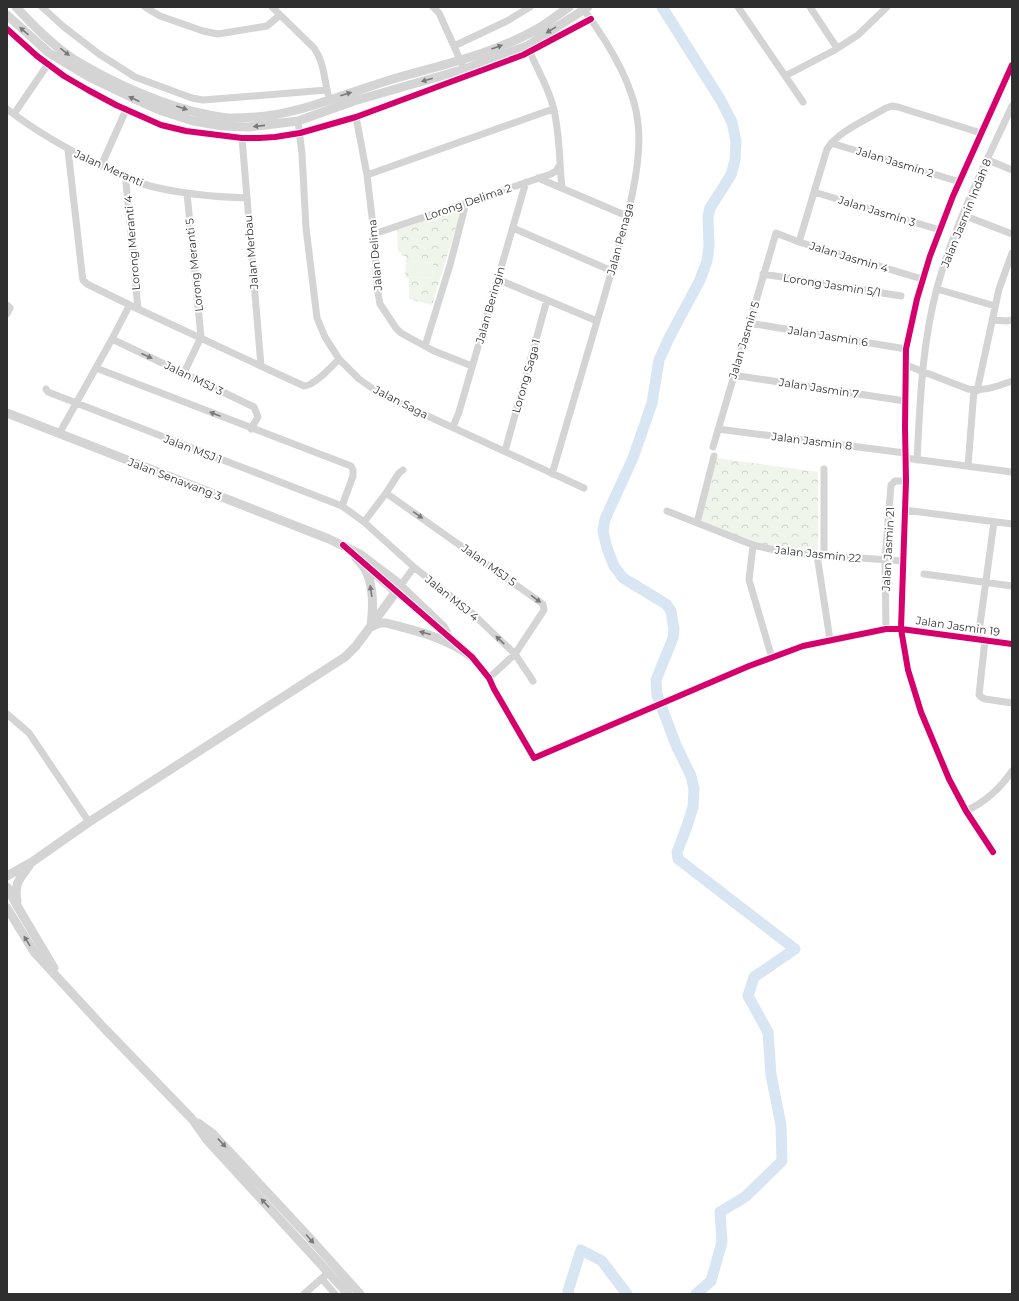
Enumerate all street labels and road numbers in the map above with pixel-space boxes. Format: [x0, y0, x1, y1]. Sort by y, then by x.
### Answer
street label: Jalan Jasmin 2 [854, 143, 935, 180]
street label: Jalan Meranti [71, 146, 146, 190]
street label: Jalan Jasmin Indah 8 [937, 157, 994, 270]
street label: Lorong Delima 2 [423, 181, 513, 223]
street label: Jalan Jasmin 3 [836, 192, 917, 229]
street label: Lorong Meranti 4 [121, 194, 143, 291]
street label: Jalan Penaga [603, 201, 636, 278]
street label: Jalan Merbau [241, 214, 261, 291]
street label: Lorong Meranti 5 [182, 218, 206, 312]
street label: Jalan Delima [365, 219, 385, 292]
street label: Jalan Jasmin 4 [807, 238, 891, 276]
street label: Jalan Beringin [472, 265, 508, 346]
street label: Lorong Jasmin 5/1 [782, 270, 882, 300]
street label: Jalan Jasmin 5 [725, 300, 762, 381]
street label: Jalan Jasmin 6 [786, 323, 869, 349]
street label: Lorong Saga 1 [509, 337, 543, 415]
street label: Jalan MSJ 3 [161, 357, 226, 398]
street label: Jalan Jasmin 7 [777, 375, 860, 401]
street label: Jalan Saga [371, 382, 430, 422]
street label: Jalan Jasmin 8 [770, 429, 853, 453]
street label: Jalan MSJ 1 [161, 431, 224, 467]
street label: Jalan Senawang 3 [125, 454, 224, 503]
street label: Jalan Jasmin 21 [879, 507, 897, 592]
street label: Jalan MSJ 5 [458, 540, 519, 589]
street label: Jalan Jasmin 22 [773, 542, 862, 565]
street label: Jalan MSJ 4 [422, 572, 482, 624]
street label: Jalan Jasmin 19 [914, 613, 1001, 639]

